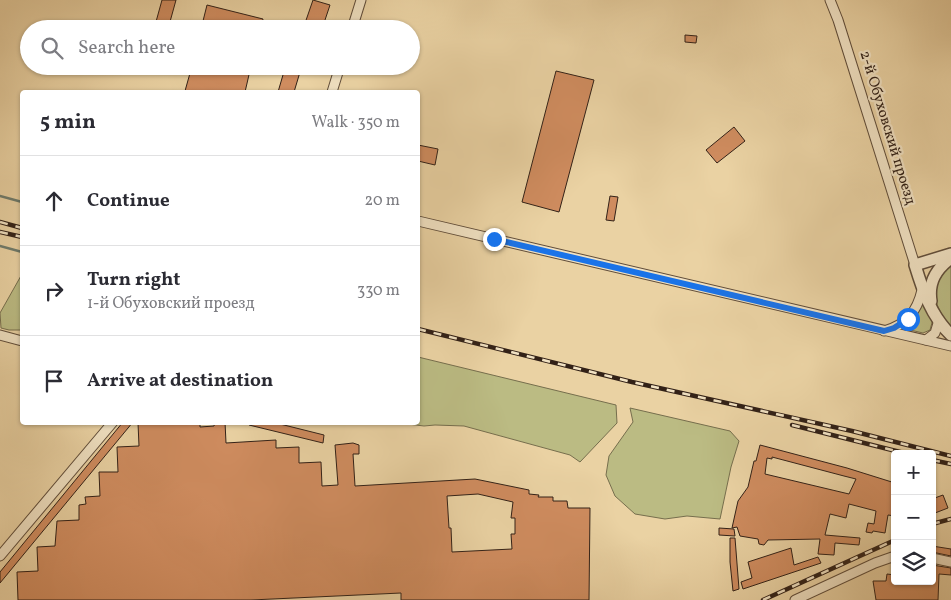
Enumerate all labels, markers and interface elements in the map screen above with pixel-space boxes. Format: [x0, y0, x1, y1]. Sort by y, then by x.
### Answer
search box [20, 20, 420, 75]
icon: search [38, 34, 66, 62]
text: Search here [78, 35, 175, 61]
street label: 2-й Обуховский проезд [854, 49, 921, 208]
text: 5 min [40, 108, 96, 137]
text: Walk · 350 m [312, 112, 400, 134]
icon: ahead [40, 187, 68, 215]
text: Continue [87, 188, 170, 214]
text: 20 m [365, 190, 400, 212]
route end [483, 228, 506, 251]
text: Turn right [87, 267, 180, 293]
icon: right [40, 277, 68, 305]
text: 330 m [357, 280, 400, 302]
text: 1-й Обуховский проезд [87, 293, 255, 315]
route start [897, 308, 920, 331]
icon: arrive [40, 367, 68, 395]
text: Arrive at destination [87, 368, 273, 394]
map controls [891, 450, 936, 585]
button: + [891, 450, 936, 495]
button: − [891, 495, 936, 540]
button: layers [891, 540, 936, 585]

